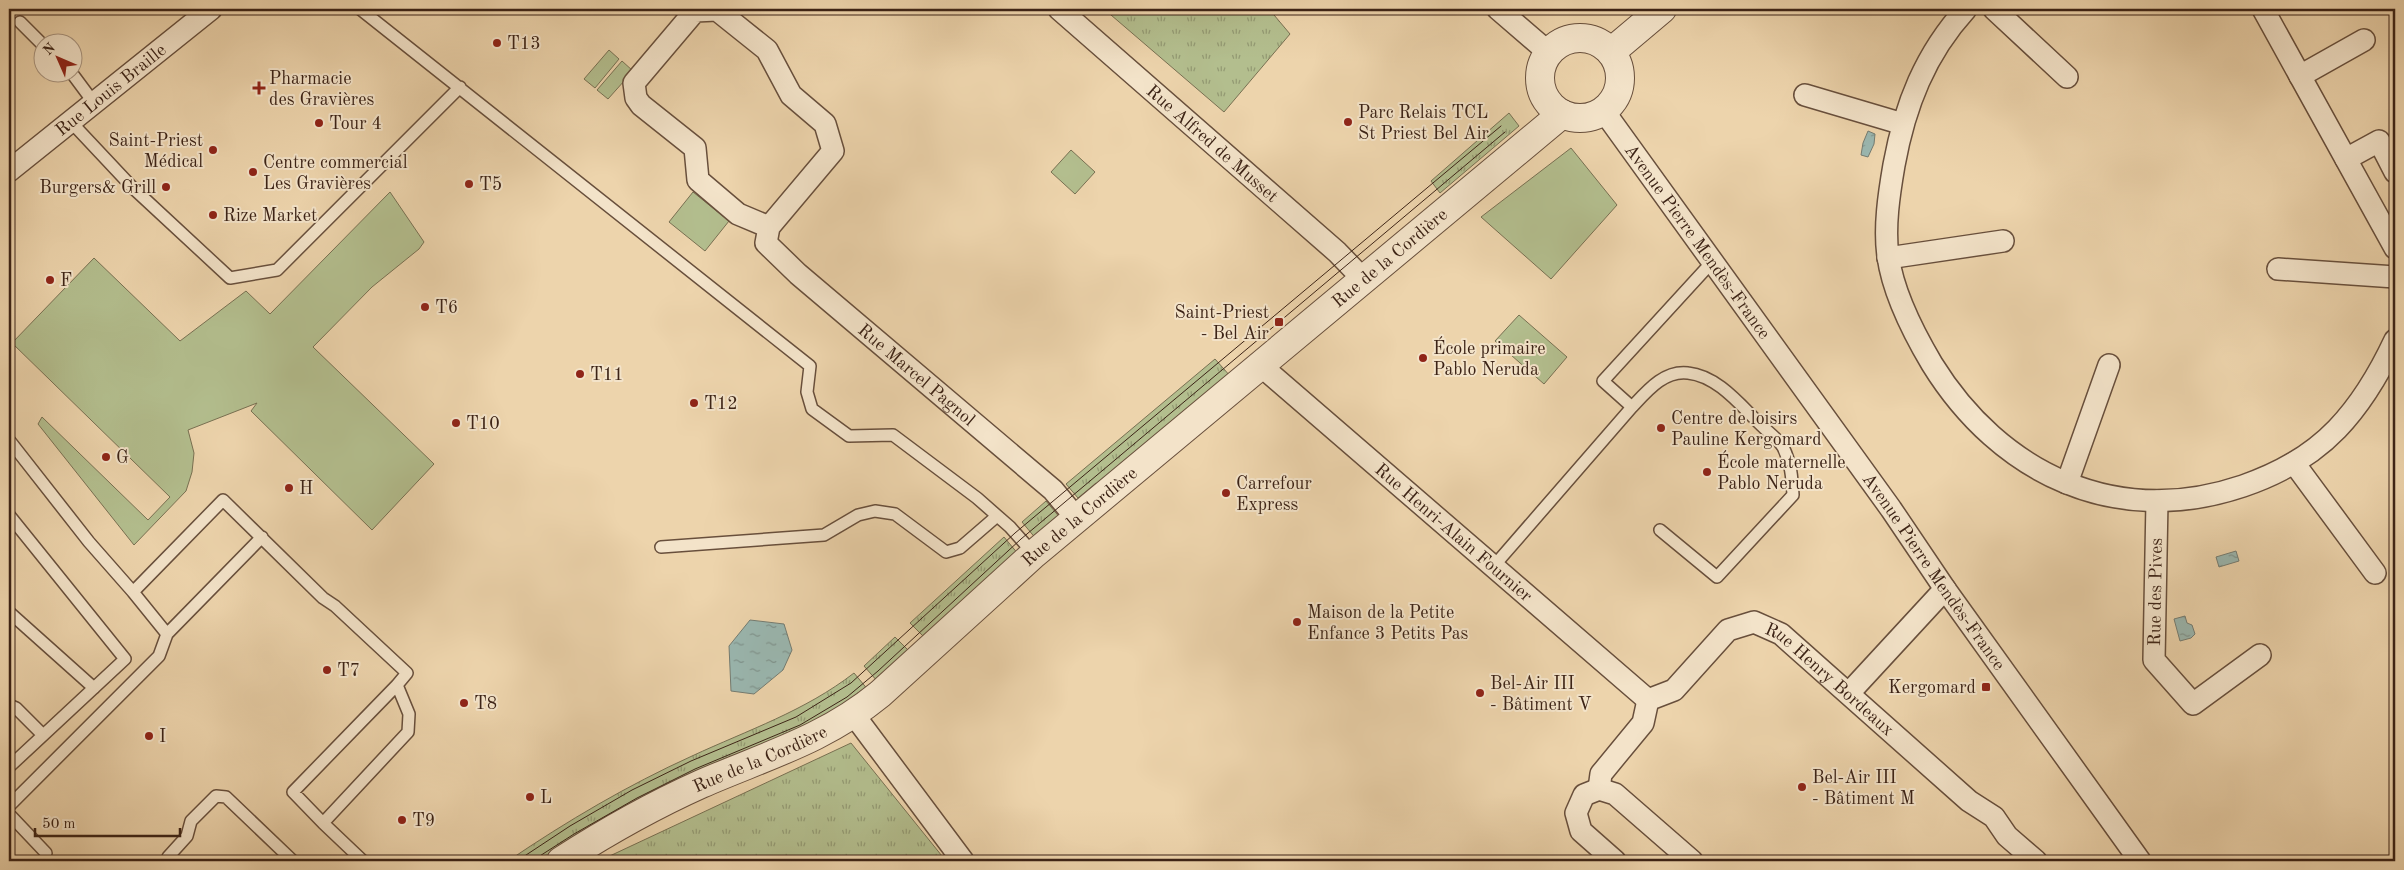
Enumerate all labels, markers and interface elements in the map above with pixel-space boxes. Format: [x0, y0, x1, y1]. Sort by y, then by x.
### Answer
north arrow [32, 32, 82, 82]
place label: T13 [507, 35, 541, 53]
marker: T13 [491, 37, 503, 49]
text: N [41, 41, 58, 58]
street label: Rue Louis Braille [52, 41, 170, 140]
place label: Pharmacie des Gravières [269, 70, 375, 109]
marker: Pharmacie des Gravières [253, 82, 265, 94]
street label: Rue Alfred de Musset [1143, 82, 1281, 206]
place label: Parc Relais TCL St Priest Bel Air [1358, 104, 1490, 143]
place label: Tour 4 [329, 115, 382, 133]
marker: Parc Relais TCL St Priest Bel Air [1342, 116, 1354, 128]
marker: Tour 4 [313, 117, 325, 129]
place label: Saint-Priest Médical [109, 132, 203, 171]
street label: Avenue Pierre Mendès-France [1621, 141, 1773, 343]
marker: Saint-Priest Médical [207, 144, 219, 156]
place label: Centre commercial Les Gravières [263, 154, 408, 193]
marker: Centre commercial Les Gravières [247, 166, 259, 178]
place label: T5 [479, 176, 502, 194]
marker: T5 [463, 178, 475, 190]
place label: Burgers& Grill [39, 179, 156, 197]
marker: Burgers& Grill [160, 181, 172, 193]
street label: Rue de la Cordière [1329, 206, 1451, 312]
place label: Rize Market [223, 207, 317, 225]
marker: Rize Market [207, 209, 219, 221]
place label: F [60, 272, 72, 290]
marker: F [44, 274, 56, 286]
place label: T6 [435, 299, 458, 317]
marker: T6 [419, 301, 431, 313]
place label: Saint-Priest - Bel Air [1175, 304, 1270, 343]
marker: Saint-Priest - Bel Air [1273, 316, 1285, 328]
street label: Rue Marcel Pagnol [854, 321, 978, 430]
place label: École primaire Pablo Neruda [1433, 336, 1546, 379]
marker: École primaire Pablo Neruda [1417, 352, 1429, 364]
place label: T11 [590, 366, 624, 384]
marker: T11 [574, 368, 586, 380]
place label: T12 [704, 395, 738, 413]
marker: T12 [688, 397, 700, 409]
place label: Centre de loisirs Pauline Kergomard [1671, 410, 1822, 449]
place label: T10 [466, 415, 500, 433]
marker: T10 [450, 417, 462, 429]
marker: Centre de loisirs Pauline Kergomard [1655, 422, 1667, 434]
place label: G [116, 449, 129, 467]
place label: École maternelle Pablo Neruda [1717, 450, 1846, 493]
marker: G [100, 451, 112, 463]
street label: Rue Henri-Alain Fournier [1371, 460, 1536, 606]
street label: Rue de la Cordière [1019, 464, 1141, 570]
marker: École maternelle Pablo Neruda [1701, 466, 1713, 478]
street label: Avenue Pierre Mendès-France [1858, 470, 2008, 674]
place label: Carrefour Express [1236, 475, 1312, 514]
place label: H [299, 480, 313, 498]
marker: H [283, 482, 295, 494]
marker: Carrefour Express [1220, 487, 1232, 499]
street label: Rue des Pives [2146, 538, 2166, 646]
place label: Maison de la Petite Enfance 3 Petits Pas [1307, 604, 1469, 643]
marker: Maison de la Petite Enfance 3 Petits Pas [1291, 616, 1303, 628]
street label: Rue Henry Bordeaux [1762, 620, 1897, 740]
place label: T7 [337, 662, 360, 680]
marker: T7 [321, 664, 333, 676]
place label: Bel-Air III - Bâtiment V [1490, 675, 1592, 714]
place label: Kergomard [1888, 679, 1976, 697]
marker: Kergomard [1980, 681, 1992, 693]
marker: Bel-Air III - Bâtiment V [1474, 687, 1486, 699]
place label: T8 [474, 695, 497, 713]
marker: T8 [458, 697, 470, 709]
street label: Rue de la Cordière [690, 723, 830, 796]
place label: I [159, 728, 166, 746]
marker: I [143, 730, 155, 742]
place label: Bel-Air III - Bâtiment M [1812, 769, 1915, 808]
marker: Bel-Air III - Bâtiment M [1796, 781, 1808, 793]
place label: L [540, 789, 552, 807]
marker: L [524, 791, 536, 803]
scale bar [35, 805, 180, 837]
place label: T9 [412, 812, 435, 830]
marker: T9 [396, 814, 408, 826]
text: 50 m [42, 817, 76, 832]

